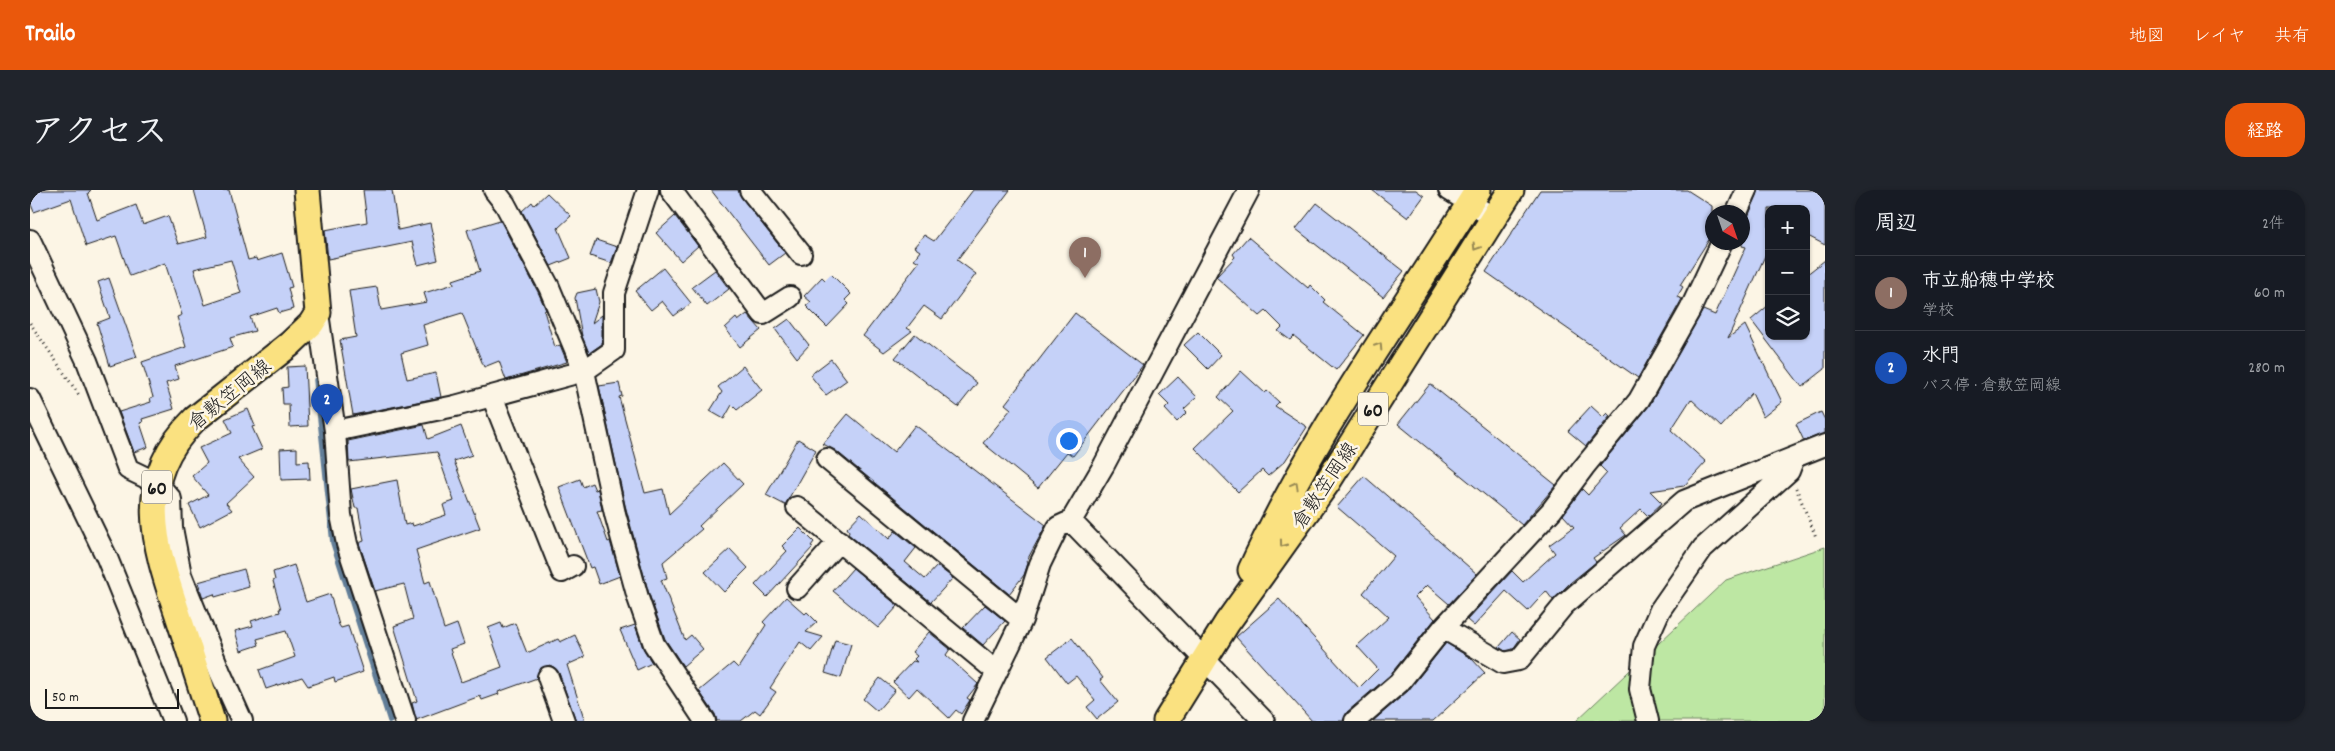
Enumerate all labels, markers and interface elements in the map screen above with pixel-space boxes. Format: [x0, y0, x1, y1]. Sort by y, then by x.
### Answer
text: Trailo [25, 18, 76, 52]
text: 地図 [2129, 25, 2165, 50]
text: レイヤ [2193, 25, 2246, 50]
text: 共有 [2274, 25, 2310, 50]
button: 経路 [2225, 103, 2305, 157]
text: アクセス [30, 110, 168, 160]
north arrow [1705, 205, 1750, 250]
map controls [1765, 205, 1810, 340]
button: + [1765, 205, 1810, 250]
text: 周辺 [1875, 210, 1917, 240]
text: 2件 [2262, 213, 2285, 236]
pin: 1 [1069, 237, 1101, 278]
one-way arrow [1473, 241, 1482, 250]
button: − [1765, 250, 1810, 295]
text: 市立船穂中学校 [1922, 269, 2055, 296]
text: 1 [1889, 282, 1893, 305]
text: 60 m [2254, 282, 2285, 305]
button: layers [1765, 295, 1810, 340]
text: 学校 [1922, 300, 1954, 323]
one-way arrow [1373, 342, 1382, 352]
text: 水門 [1922, 344, 1960, 371]
street label: 倉敷笠岡線 [183, 354, 279, 439]
text: 2 [1888, 357, 1895, 380]
text: 280 m [2248, 357, 2285, 380]
text: バス停 · 倉敷笠岡線 [1922, 375, 2061, 398]
pin: 2 [311, 384, 343, 425]
road number: 60 [1358, 392, 1388, 425]
your location [1056, 428, 1082, 454]
street label: 倉敷笠岡線 [1287, 437, 1366, 536]
road number: 60 [142, 470, 172, 504]
one-way arrow [1289, 481, 1299, 490]
one-way arrow [1280, 538, 1289, 548]
scale bar [45, 686, 179, 709]
text: 50 m [52, 688, 79, 708]

